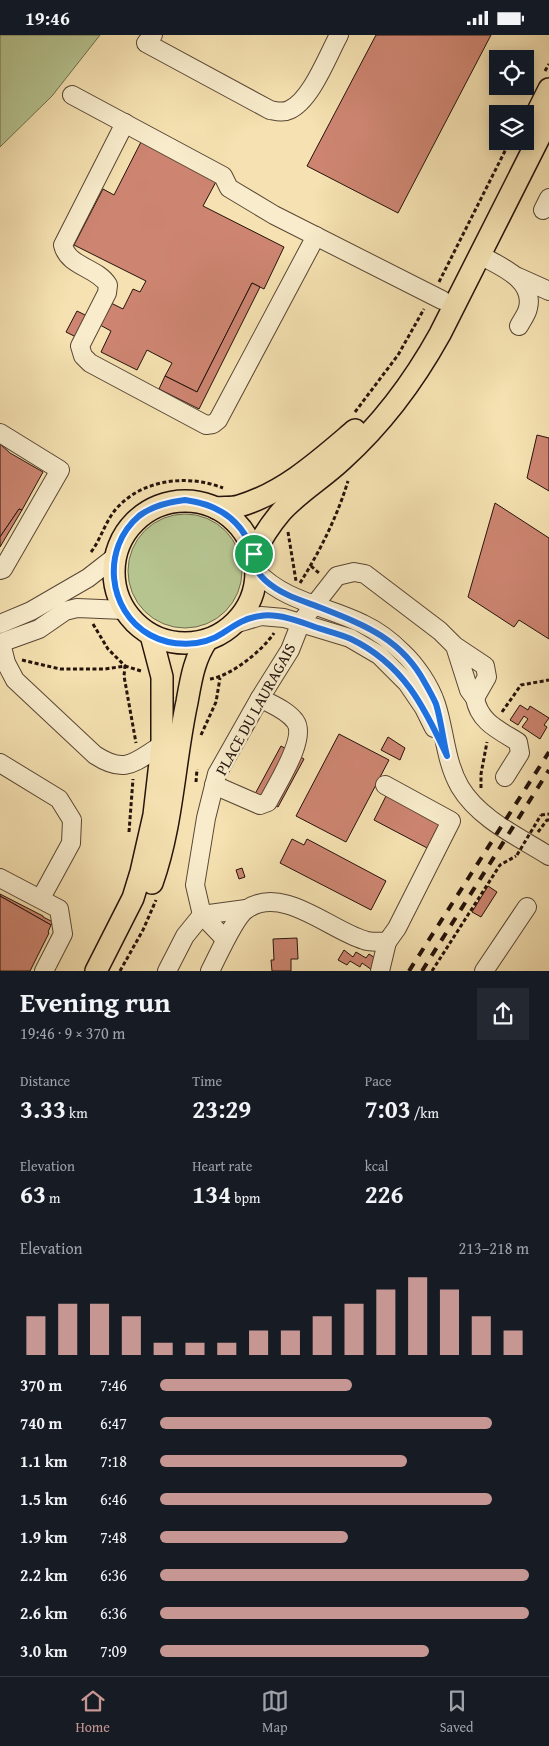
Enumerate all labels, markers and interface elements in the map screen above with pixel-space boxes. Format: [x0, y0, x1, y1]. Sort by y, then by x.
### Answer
text: 19:46 [25, 4, 70, 32]
map controls [489, 50, 534, 150]
button: locate [489, 50, 534, 95]
button: layers [489, 105, 534, 150]
pin [233, 533, 275, 575]
icon: arrive [240, 540, 268, 568]
street label: PLACE DU LAURAGAIS [209, 638, 301, 779]
text: Evening run [20, 981, 171, 1022]
button: share [477, 988, 529, 1040]
text: 19:46 · 9 × 370 m [20, 1021, 125, 1045]
text: Distance [20, 1071, 70, 1091]
text: Time [192, 1071, 222, 1091]
text: Pace [365, 1071, 392, 1091]
text: 3.33 [20, 1091, 66, 1127]
text: 23:29 [192, 1091, 251, 1127]
text: 7:03 [365, 1091, 411, 1127]
text: km [66, 1103, 88, 1123]
text: /km [411, 1103, 439, 1123]
text: Elevation [20, 1156, 75, 1176]
text: Heart rate [192, 1156, 252, 1176]
text: kcal [365, 1156, 389, 1176]
text: 63 [20, 1176, 46, 1212]
text: 134 [192, 1176, 231, 1212]
text: 226 [365, 1176, 404, 1212]
text: m [46, 1188, 60, 1208]
text: bpm [231, 1188, 261, 1208]
text: Elevation [20, 1236, 83, 1260]
text: 213–218 m [459, 1236, 529, 1260]
text: 370 m [20, 1373, 62, 1397]
text: 7:46 [100, 1373, 127, 1397]
text: 740 m [20, 1411, 62, 1435]
text: 6:47 [100, 1411, 127, 1435]
text: 1.1 km [20, 1449, 67, 1473]
text: 7:18 [100, 1449, 127, 1473]
text: 1.5 km [20, 1487, 67, 1511]
text: 6:46 [100, 1487, 127, 1511]
text: 1.9 km [20, 1525, 67, 1549]
text: 7:48 [100, 1525, 127, 1549]
text: 2.2 km [20, 1563, 67, 1587]
text: 6:36 [100, 1563, 127, 1587]
text: 2.6 km [20, 1601, 67, 1625]
text: 6:36 [100, 1601, 127, 1625]
text: 3.0 km [20, 1639, 67, 1663]
text: 7:09 [100, 1639, 127, 1663]
tab: Home [75, 1687, 110, 1737]
tab: Map [261, 1687, 289, 1737]
tab: Saved [440, 1687, 474, 1737]

